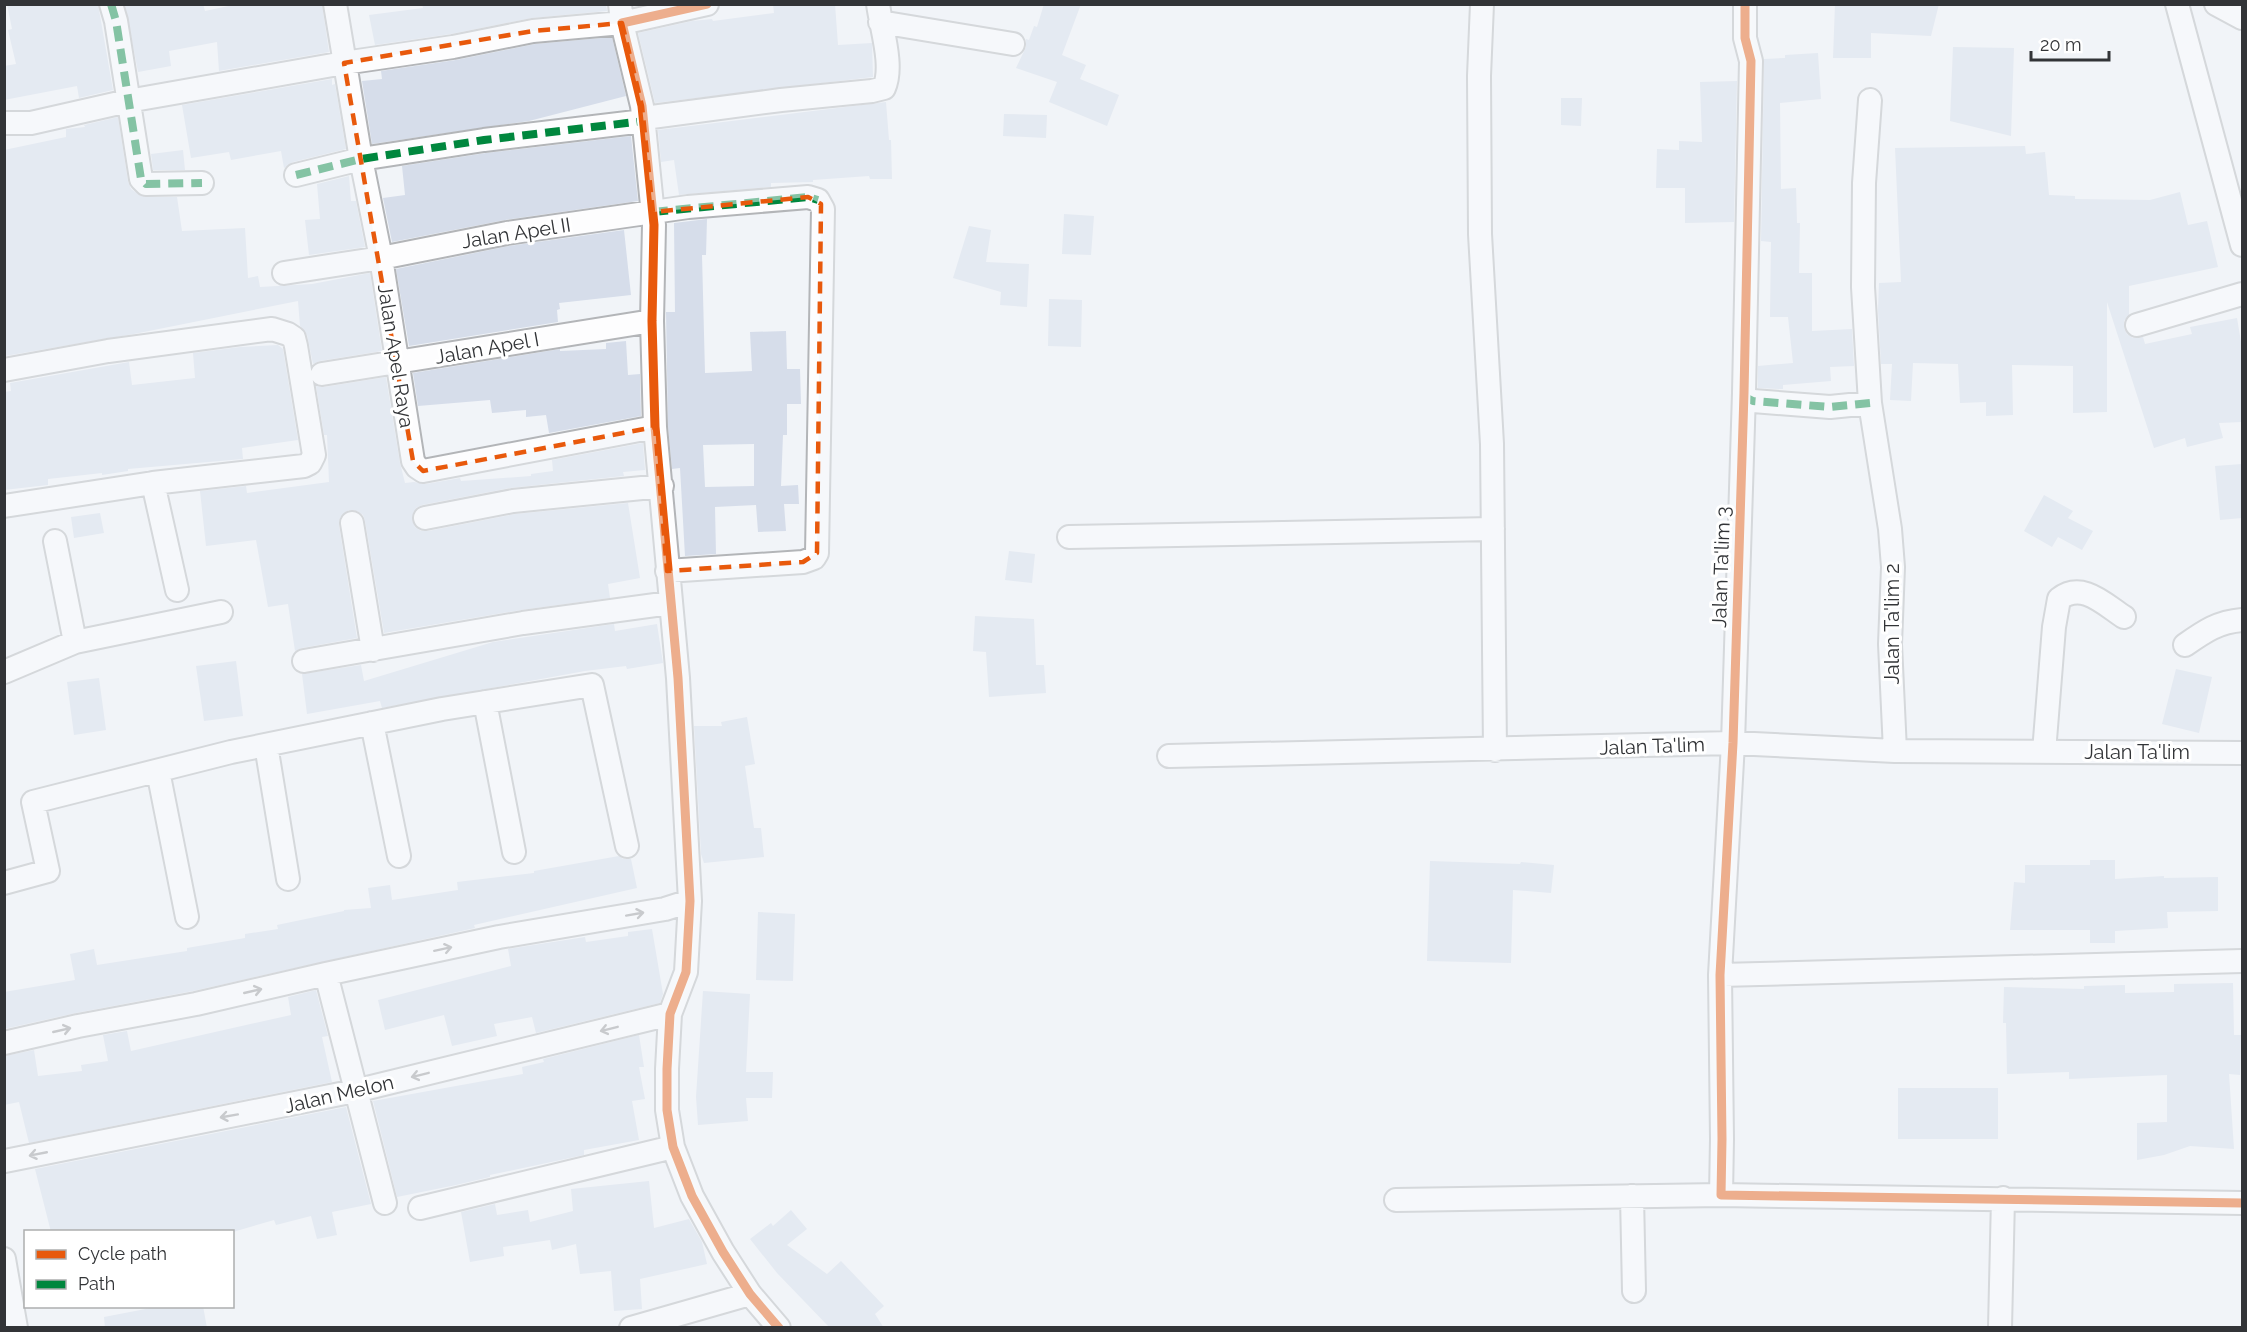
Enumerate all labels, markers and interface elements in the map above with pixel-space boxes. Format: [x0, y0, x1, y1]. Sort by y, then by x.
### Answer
scale bar [2031, 24, 2109, 62]
text: 20 m [2040, 34, 2082, 55]
street label: Jalan Apel II [460, 213, 572, 253]
street label: Jalan Apel Raya [373, 282, 419, 430]
street label: Jalan Apel I [433, 327, 541, 369]
street label: Jalan Ta'lim 3 [1707, 506, 1735, 628]
street label: Jalan Ta'lim 2 [1880, 563, 1904, 685]
street label: Jalan Ta'lim [1599, 732, 1705, 760]
street label: Jalan Ta'lim [2084, 740, 2190, 764]
one-way arrow [624, 908, 644, 919]
one-way arrow [433, 943, 452, 954]
one-way arrow [242, 985, 262, 996]
one-way arrow [52, 1023, 71, 1035]
one-way arrow [600, 1024, 619, 1035]
street label: Jalan Melon [282, 1070, 396, 1118]
one-way arrow [411, 1070, 430, 1082]
one-way arrow [220, 1111, 240, 1122]
one-way arrow [29, 1149, 49, 1160]
legend [24, 1230, 234, 1308]
text: Cycle path [78, 1243, 167, 1264]
text: Path [78, 1273, 115, 1294]

